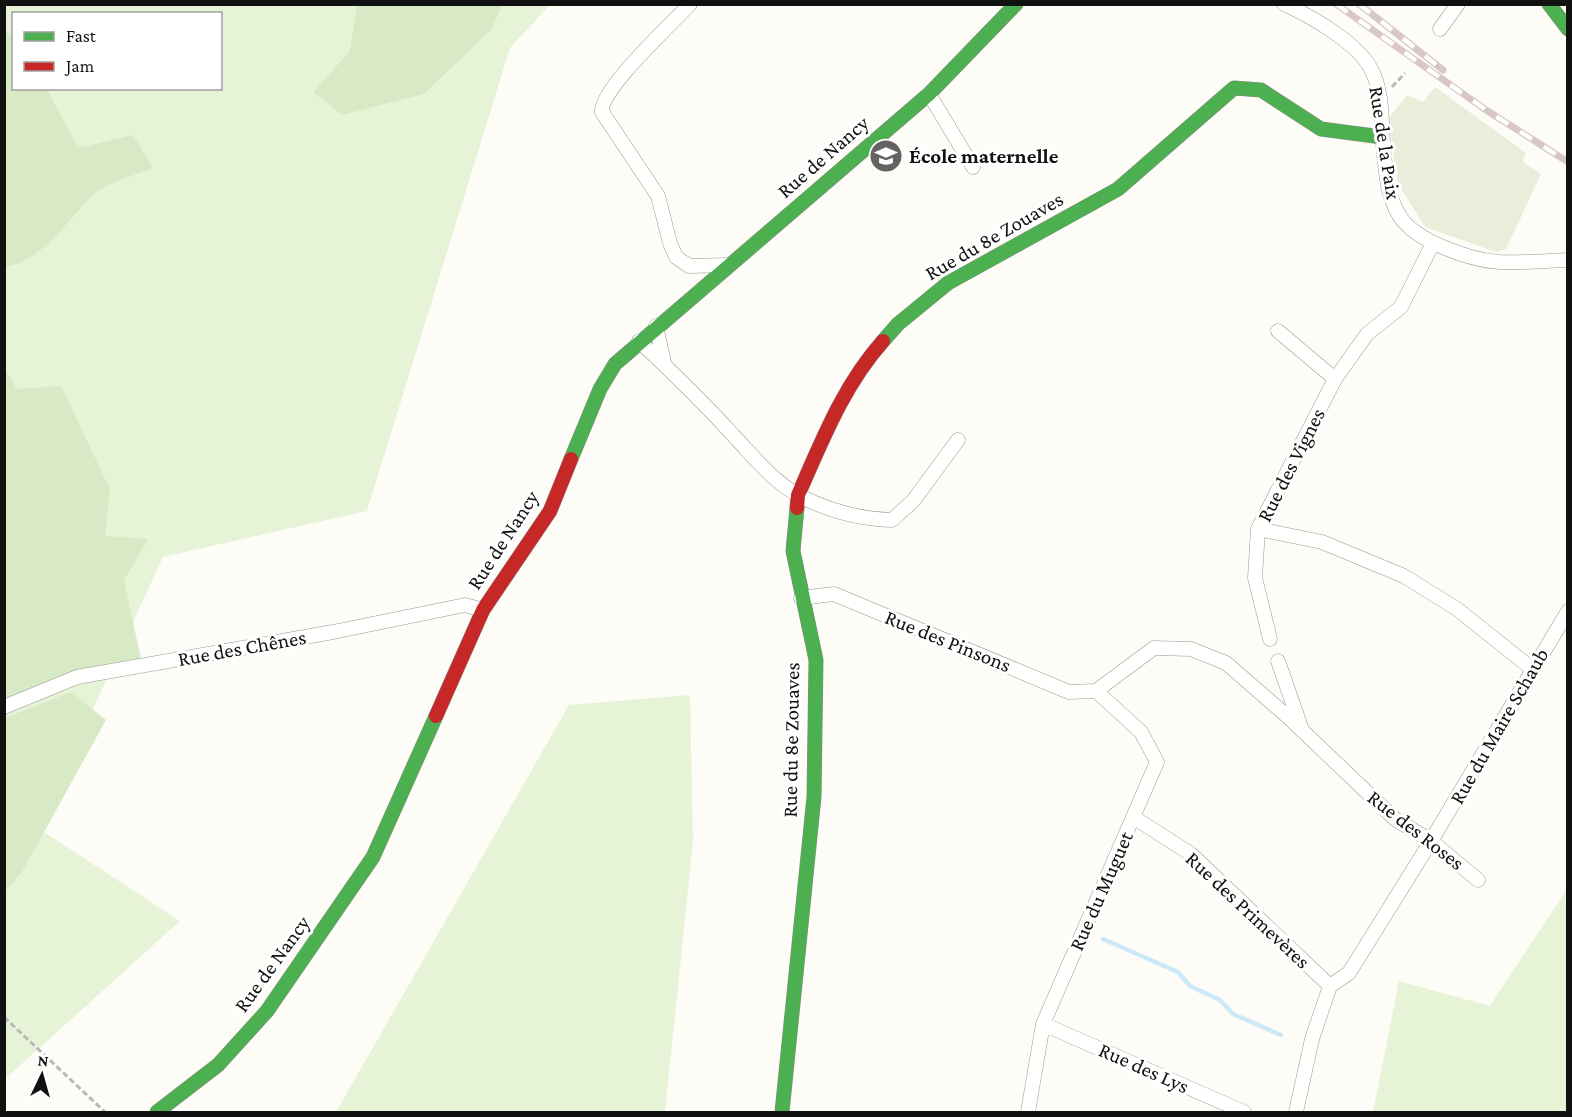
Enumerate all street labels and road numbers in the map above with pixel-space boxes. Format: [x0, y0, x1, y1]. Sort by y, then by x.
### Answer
street label: Rue de la Paix [1364, 85, 1406, 201]
street label: Rue de Nancy [772, 111, 874, 203]
street label: Rue du 8e Zouaves [921, 187, 1067, 285]
street label: Rue des Vignes [1252, 404, 1330, 526]
street label: Rue de Nancy [462, 486, 544, 594]
street label: Rue des Pinsons [882, 605, 1014, 677]
street label: Rue des Chênes [176, 625, 308, 671]
street label: Rue du Maire Schaub [1445, 644, 1553, 808]
street label: Rue du 8e Zouaves [778, 662, 804, 818]
street label: Rue des Roses [1363, 785, 1469, 875]
street label: Rue du Muguet [1064, 827, 1138, 954]
street label: Rue des Primevères [1181, 846, 1315, 974]
street label: Rue de Nancy [229, 911, 315, 1017]
street label: Rue des Lys [1095, 1038, 1193, 1098]

